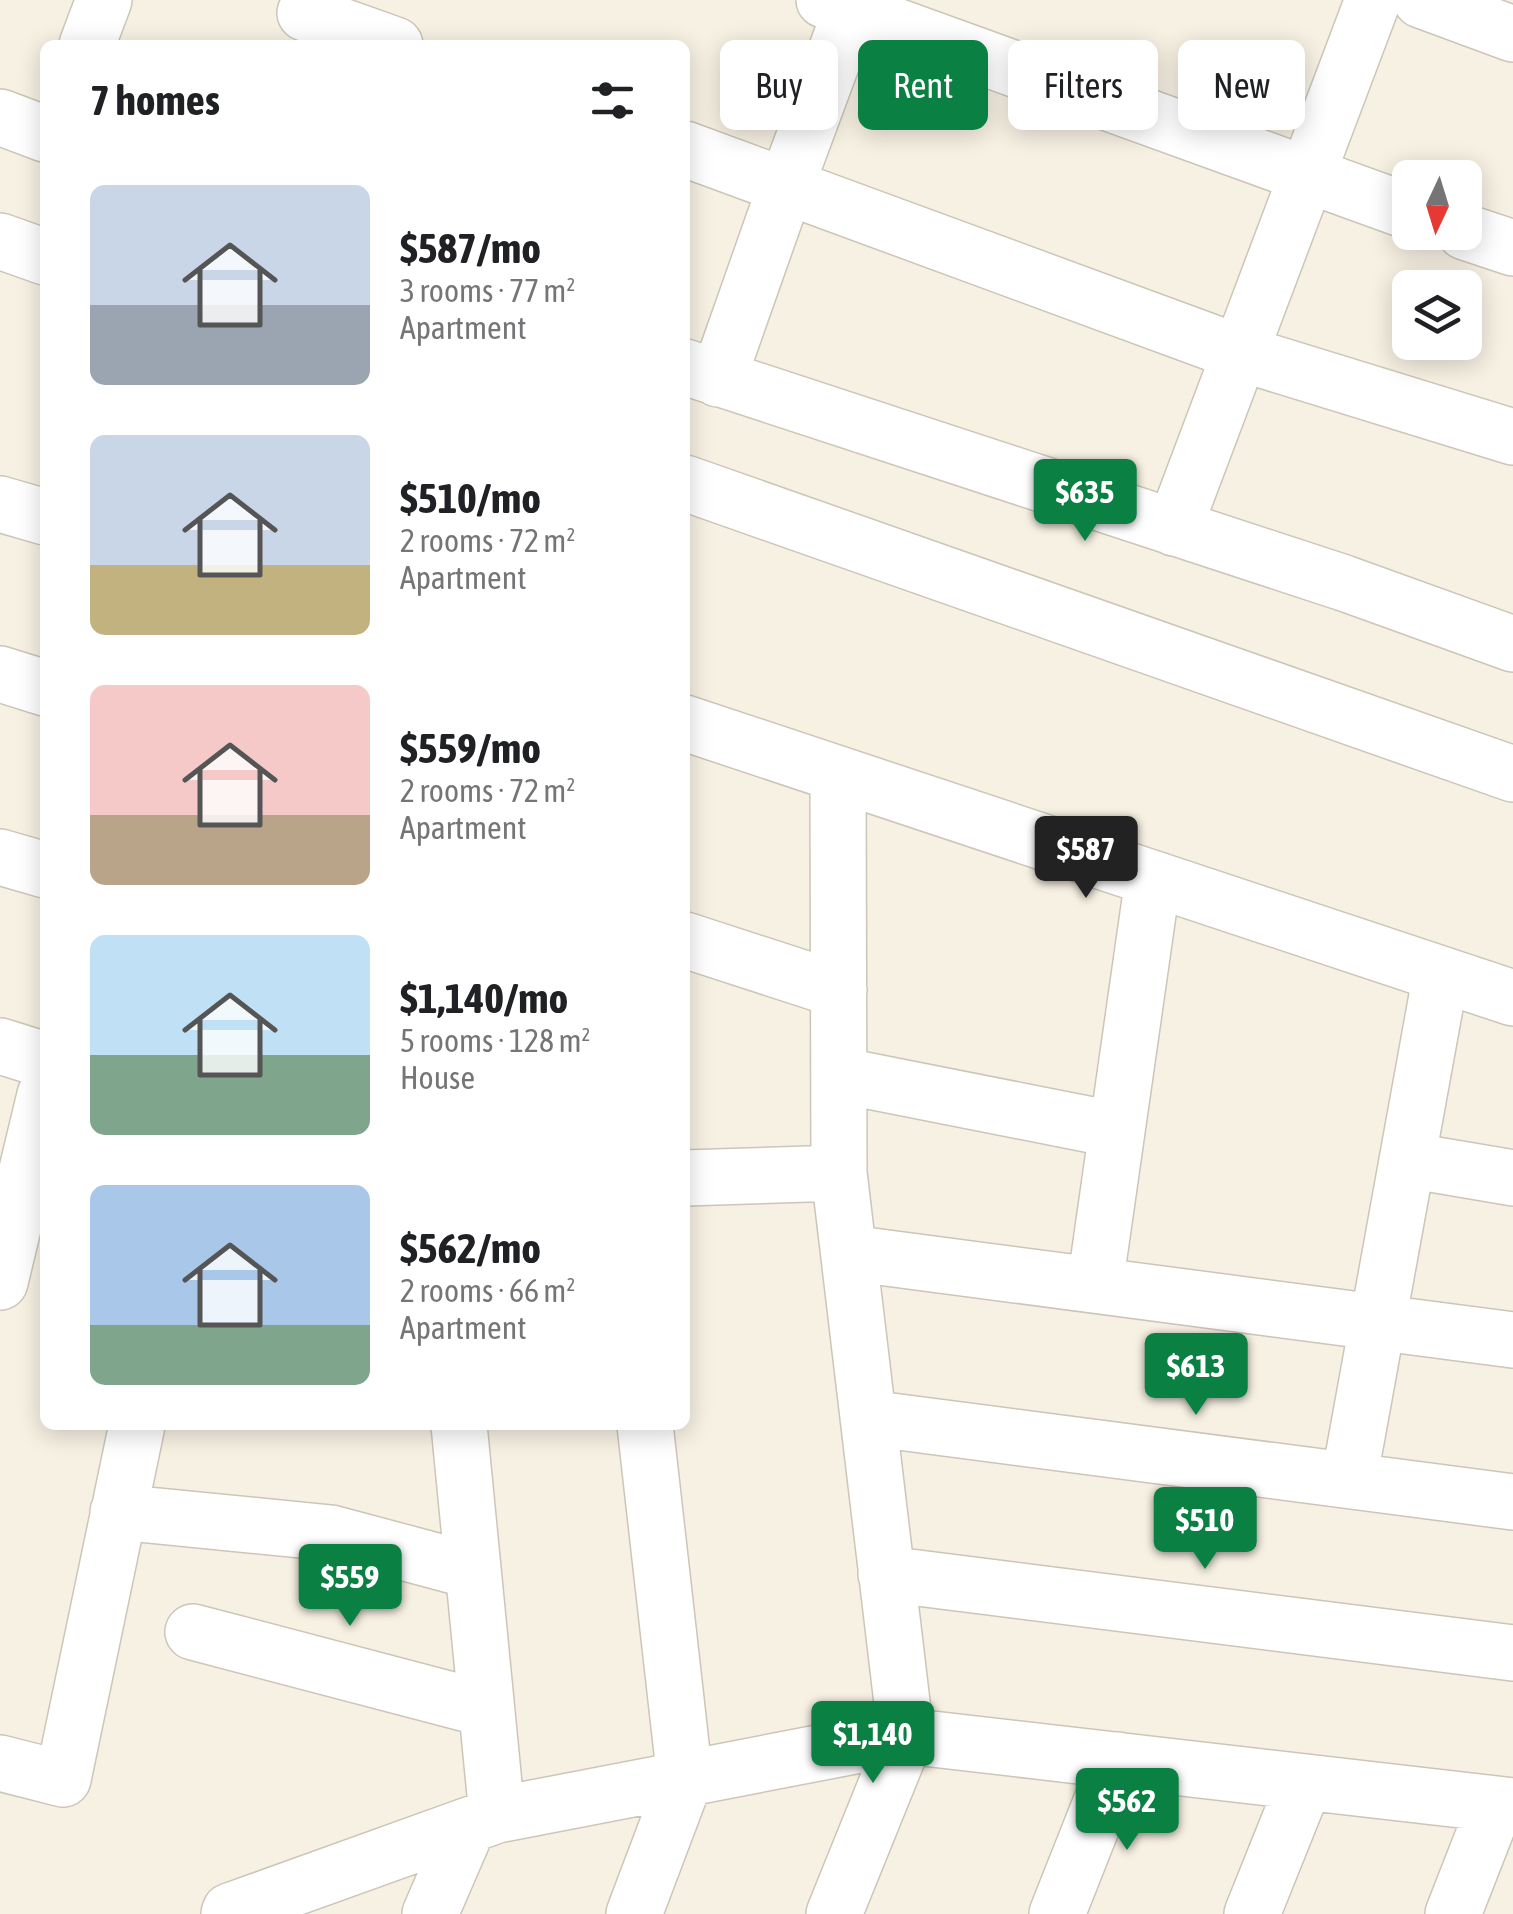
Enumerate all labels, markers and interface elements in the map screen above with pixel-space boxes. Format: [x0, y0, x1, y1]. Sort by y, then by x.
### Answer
chip: Buy [720, 40, 838, 130]
chip: Rent [858, 40, 988, 130]
chip: Filters [1008, 40, 1158, 130]
chip: New [1178, 40, 1305, 130]
icon: filters [585, 73, 640, 128]
text: 7 homes [90, 76, 220, 124]
north arrow [1392, 160, 1482, 250]
map controls [1392, 160, 1482, 360]
text: $587/mo [400, 224, 541, 272]
icon: home [170, 225, 290, 345]
button: layers [1392, 270, 1482, 360]
text: 3 rooms · 77 m² [400, 272, 575, 309]
text: Apartment [400, 309, 526, 346]
pin: $635 [1026, 459, 1144, 544]
text: $635 [1056, 473, 1114, 510]
text: $510/mo [400, 474, 541, 522]
icon: home [170, 475, 290, 595]
text: 2 rooms · 72 m² [400, 522, 575, 559]
text: Apartment [400, 559, 526, 596]
text: $559/mo [400, 724, 541, 772]
icon: home [170, 725, 290, 845]
text: 2 rooms · 72 m² [400, 772, 575, 809]
text: Apartment [400, 809, 526, 846]
pin: $587 [1027, 816, 1145, 901]
text: $587 [1057, 830, 1115, 867]
text: $1,140/mo [400, 974, 568, 1022]
icon: home [170, 975, 290, 1095]
text: 5 rooms · 128 m² [400, 1022, 590, 1059]
text: House [400, 1059, 475, 1096]
text: $562/mo [400, 1224, 541, 1272]
icon: home [170, 1225, 290, 1345]
text: 2 rooms · 66 m² [400, 1272, 575, 1309]
text: Apartment [400, 1309, 526, 1346]
pin: $613 [1137, 1333, 1255, 1418]
text: $613 [1167, 1347, 1225, 1384]
pin: $510 [1146, 1487, 1264, 1572]
text: $510 [1176, 1501, 1234, 1538]
pin: $559 [291, 1544, 409, 1629]
text: $559 [321, 1558, 379, 1595]
pin: $1,140 [792, 1701, 954, 1786]
text: $1,140 [833, 1715, 913, 1752]
pin: $562 [1068, 1768, 1186, 1853]
text: $562 [1098, 1782, 1156, 1819]

